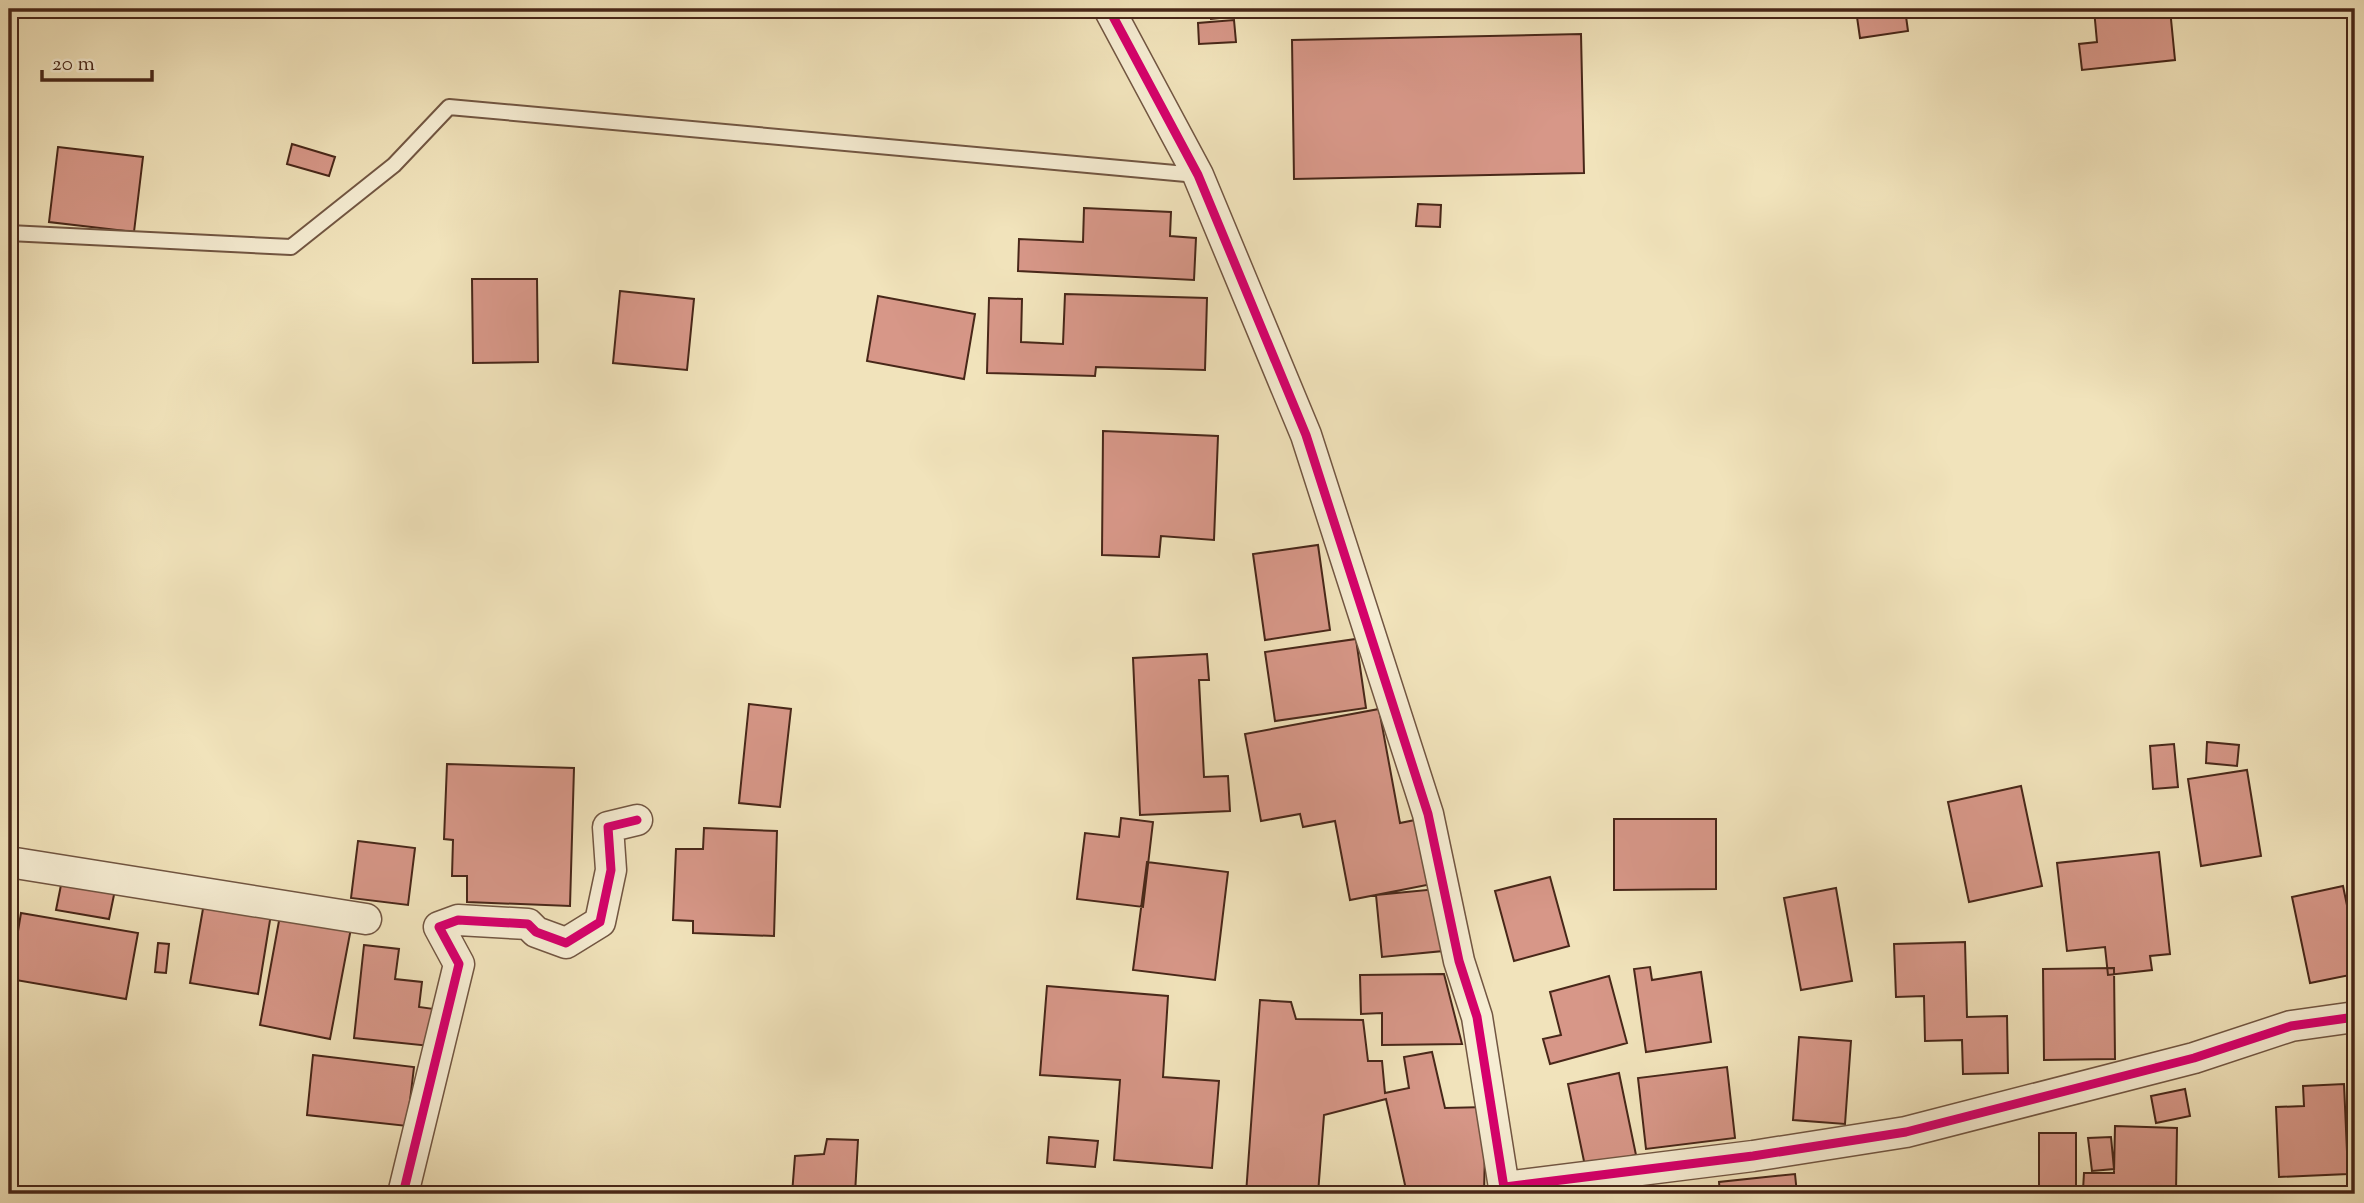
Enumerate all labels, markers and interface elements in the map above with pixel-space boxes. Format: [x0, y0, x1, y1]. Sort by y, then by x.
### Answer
scale bar [42, 38, 152, 82]
text: 20 m [52, 50, 95, 80]

